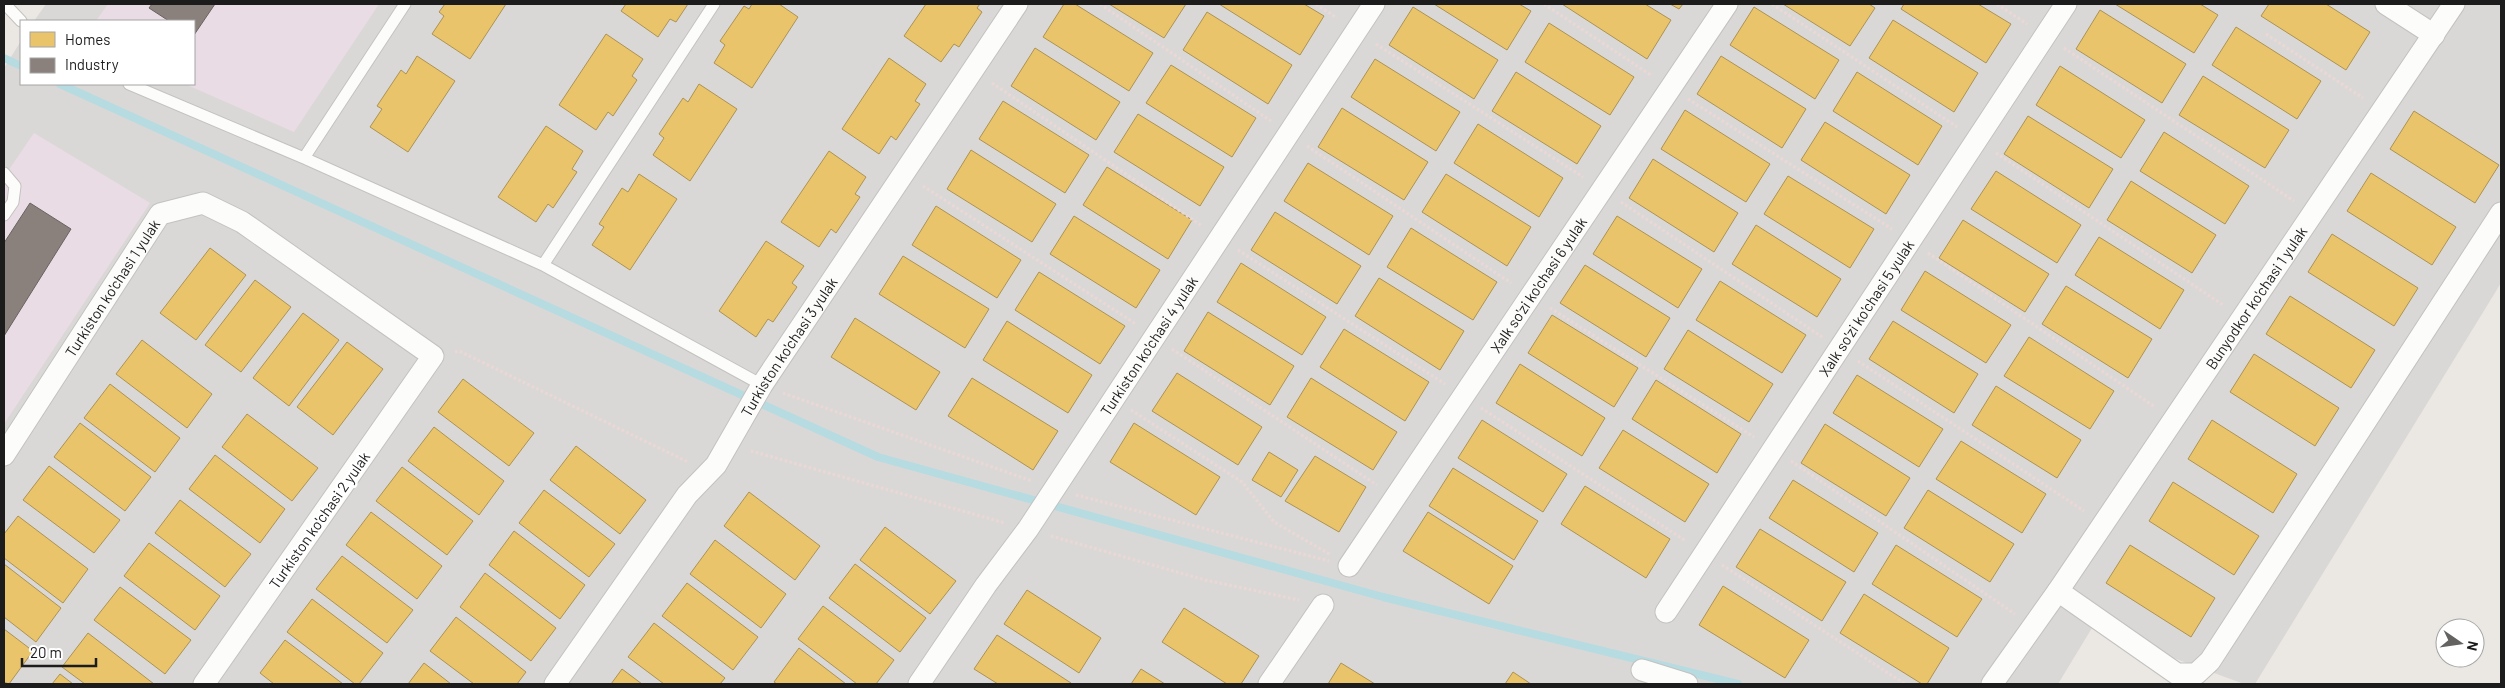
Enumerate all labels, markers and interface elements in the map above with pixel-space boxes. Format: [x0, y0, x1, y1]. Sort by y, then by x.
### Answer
legend [20, 20, 195, 85]
text: Homes [65, 30, 110, 48]
text: Industry [65, 55, 119, 73]
street label: Xalk so'zi ko'chasi 6 yulak [1486, 213, 1590, 356]
street label: Turkiston ko'chasi 1 yulak [61, 215, 164, 360]
street label: Bunyodkor ko'chasi 1 yulak [2201, 222, 2311, 372]
street label: Xalk so'zi ko'chasi 5 yulak [1815, 236, 1918, 380]
street label: Turkiston ko'chasi 4 yulak [1096, 272, 1202, 419]
street label: Turkiston ko'chasi 3 yulak [737, 273, 841, 420]
street label: Turkiston ko'chasi 2 yulak [265, 448, 373, 592]
north arrow [2435, 618, 2485, 668]
scale bar [22, 636, 96, 668]
text: N [2464, 640, 2482, 652]
text: 20 m [30, 643, 62, 661]

